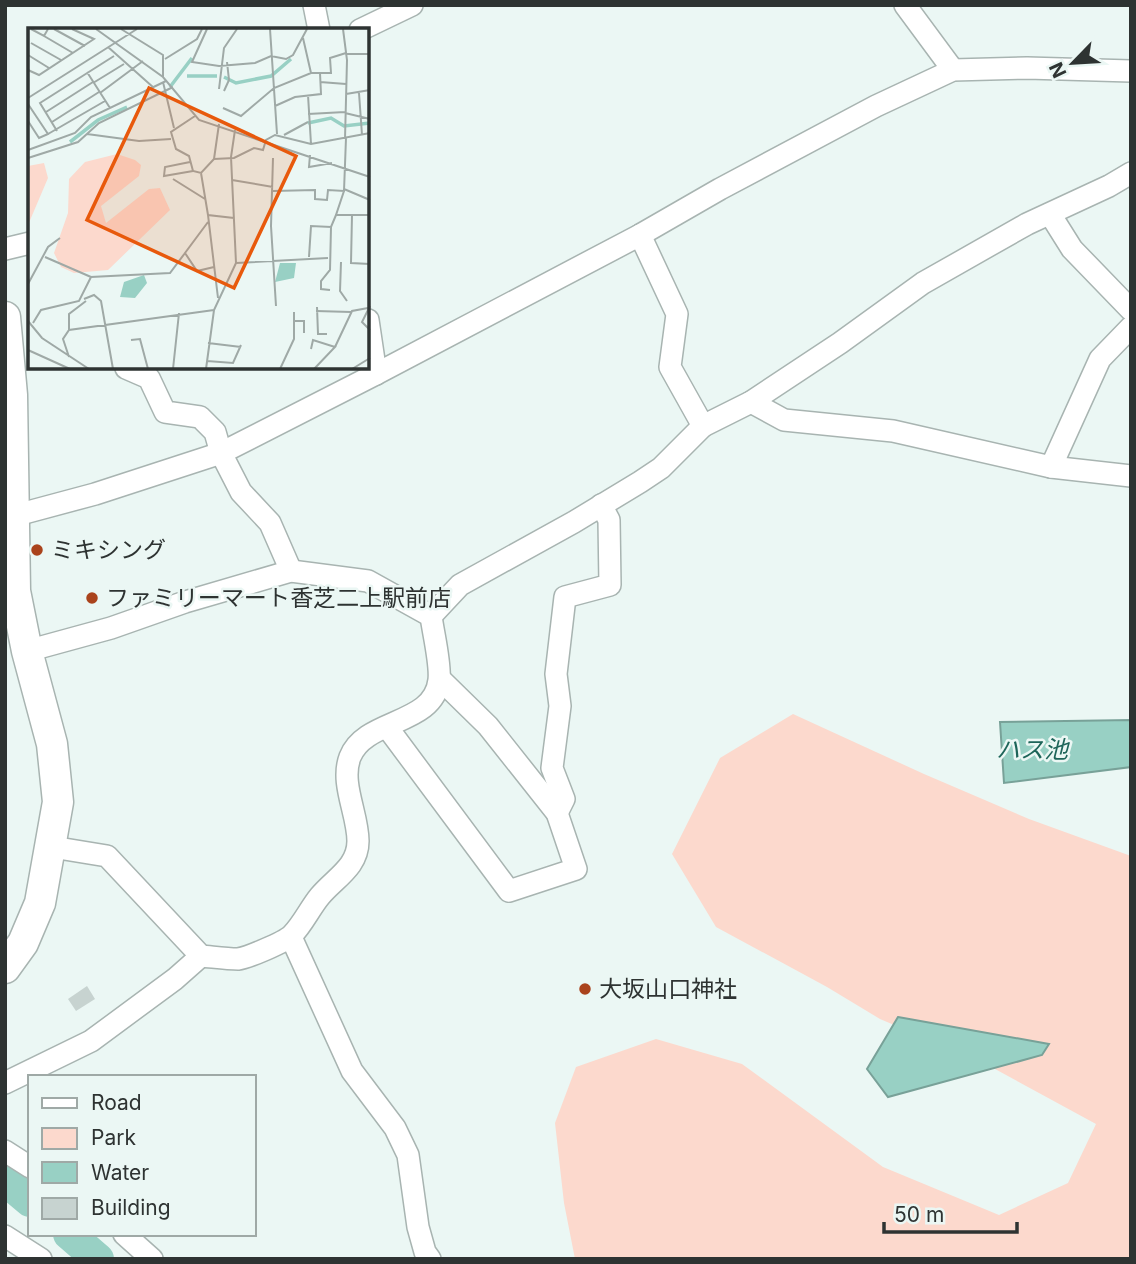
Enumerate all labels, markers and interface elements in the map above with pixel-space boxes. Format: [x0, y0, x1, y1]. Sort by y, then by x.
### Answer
inset map [28, 28, 369, 369]
north arrow [1038, 28, 1108, 98]
text: N [1045, 59, 1072, 81]
place label: ミキシング [51, 536, 166, 564]
marker: ミキシング [29, 542, 45, 558]
place label: ファミリーマート香芝二上駅前店 [106, 584, 451, 612]
marker: ファミリーマート香芝二上駅前店 [84, 590, 100, 606]
water label: ハス池 [996, 735, 1070, 764]
place label: 大坂山口神社 [599, 975, 737, 1003]
marker: 大坂山口神社 [577, 981, 593, 997]
legend [28, 1075, 256, 1236]
text: Road [91, 1090, 142, 1115]
text: Park [91, 1125, 136, 1150]
text: Water [91, 1160, 149, 1185]
scale bar [884, 1190, 1017, 1234]
text: Building [91, 1195, 171, 1220]
text: 50 m [894, 1202, 944, 1227]

